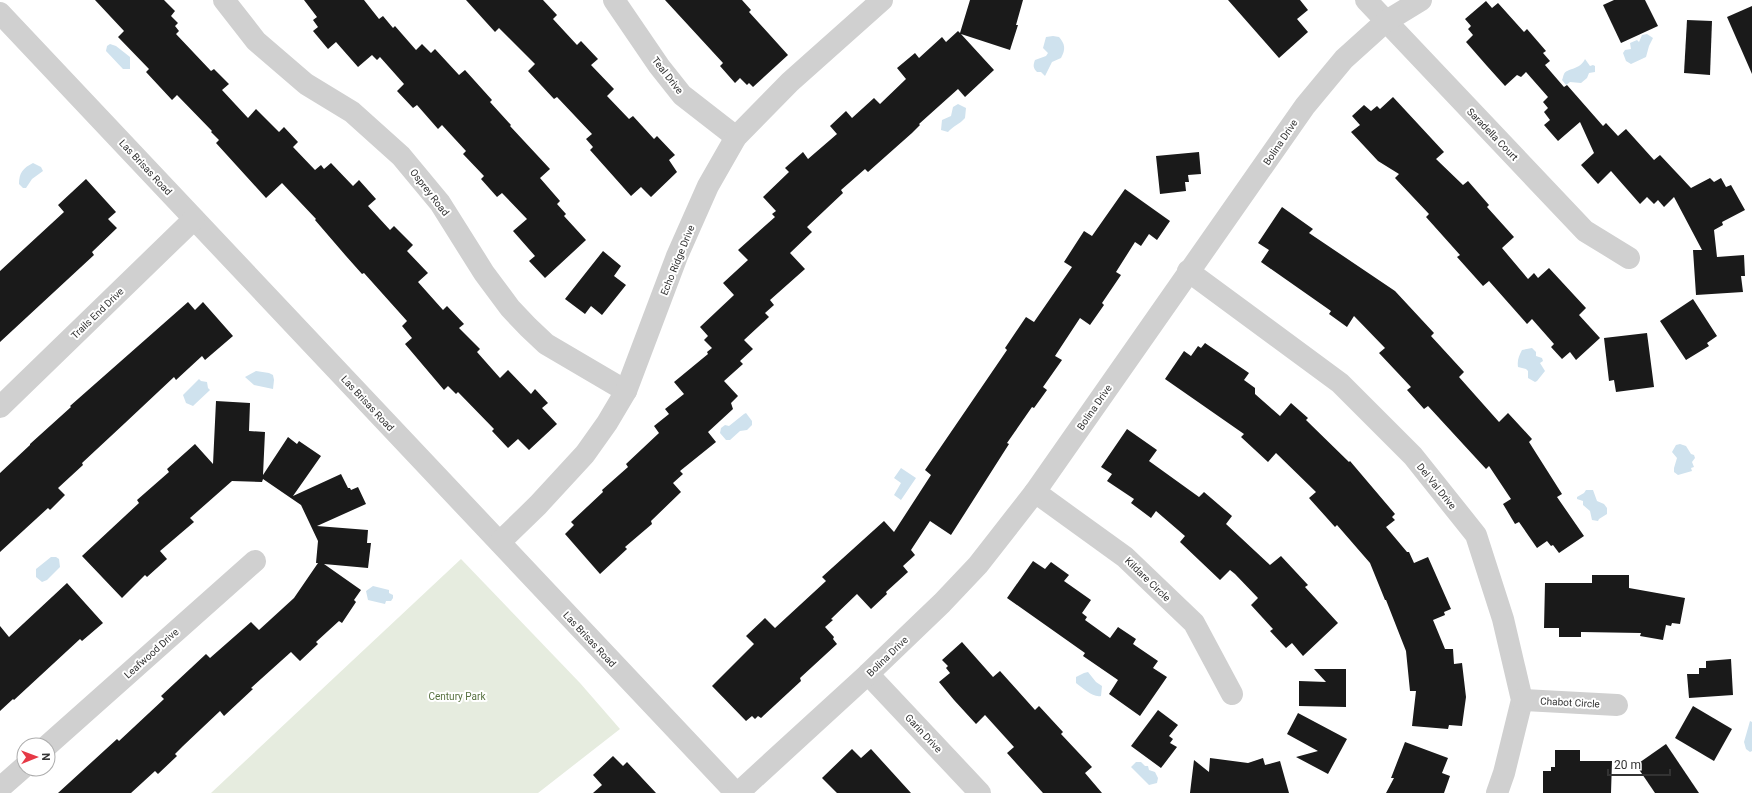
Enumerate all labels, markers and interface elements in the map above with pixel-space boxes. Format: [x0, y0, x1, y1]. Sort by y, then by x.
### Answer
street label: Teal Drive [650, 55, 685, 96]
street label: Saradella Court [1465, 106, 1520, 163]
street label: Bolina Drive [1261, 117, 1300, 167]
street label: Las Brisas Road [117, 137, 174, 197]
street label: Osprey Road [408, 167, 451, 218]
street label: Echo Ridge Drive [658, 224, 697, 297]
street label: Trails End Drive [69, 286, 126, 341]
street label: Las Brisas Road [339, 373, 396, 433]
street label: Bolina Drive [1075, 383, 1114, 432]
street label: Del Val Drive [1415, 461, 1458, 511]
street label: Kildare Circle [1123, 555, 1173, 604]
street label: Las Brisas Road [561, 609, 618, 669]
street label: Leafwood Drive [122, 626, 181, 681]
street label: Bolina Drive [865, 634, 910, 679]
park label: Century Park [429, 691, 486, 702]
street label: Chabot Circle [1540, 695, 1600, 710]
street label: Garin Drive [903, 712, 944, 755]
north arrow [16, 737, 56, 777]
scale bar [1608, 751, 1670, 777]
text: N [39, 753, 52, 761]
text: 20 m [1614, 758, 1641, 772]

